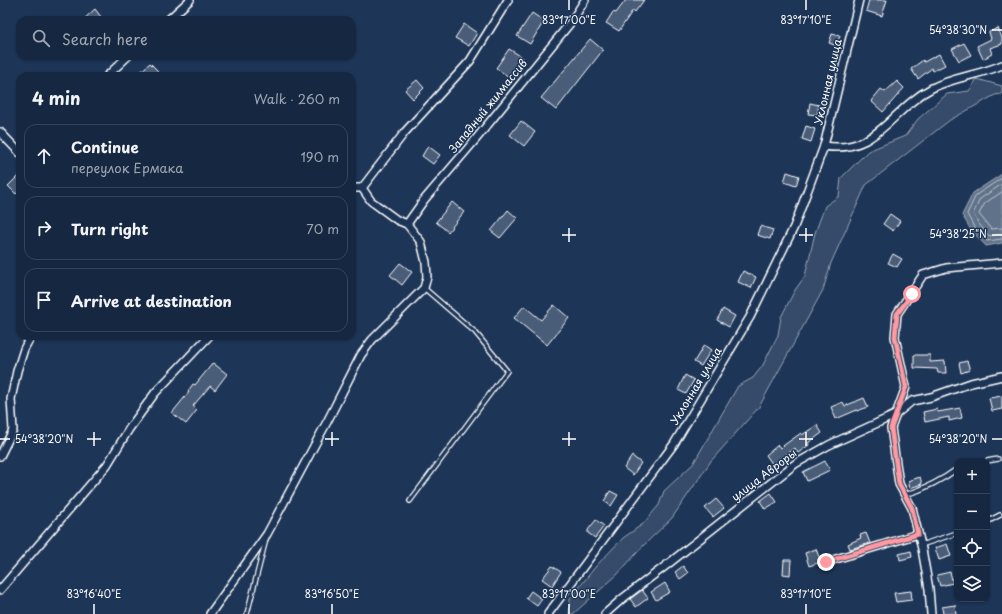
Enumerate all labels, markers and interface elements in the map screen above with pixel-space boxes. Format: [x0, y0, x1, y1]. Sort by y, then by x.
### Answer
text: 83°17'00"E [542, 12, 596, 27]
text: 83°17'10"E [780, 12, 832, 27]
search box [16, 16, 356, 60]
text: 54°38'30"N [929, 22, 987, 37]
icon: search [30, 27, 52, 49]
text: Search here [62, 27, 148, 50]
street label: Уклонная улица [809, 37, 846, 127]
street label: Западный жилмассив [444, 55, 531, 156]
text: 4 min [32, 85, 80, 111]
text: Walk · 260 m [254, 89, 340, 108]
text: Continue [71, 135, 139, 158]
icon: ahead [33, 145, 55, 167]
text: 190 m [300, 147, 339, 166]
text: переулок Ермака [71, 158, 183, 177]
icon: right [33, 217, 55, 239]
text: Turn right [71, 217, 148, 240]
text: 70 m [306, 219, 339, 238]
text: 54°38'25"N [929, 226, 987, 241]
route start [903, 285, 921, 303]
icon: arrive [33, 289, 55, 311]
text: Arrive at destination [71, 289, 232, 312]
street label: Уклонная улица [666, 344, 726, 428]
text: 54°38'20"N [15, 431, 73, 446]
text: 54°38'20"N [929, 431, 987, 446]
street label: улица Авроры [727, 444, 800, 505]
map controls [954, 458, 990, 602]
button: + [954, 458, 990, 494]
button: − [954, 494, 990, 530]
button: locate [954, 530, 990, 566]
route end [817, 553, 835, 571]
button: layers [954, 566, 990, 602]
text: 83°16'40"E [67, 586, 121, 601]
text: 83°16'50"E [305, 586, 359, 601]
text: 83°17'00"E [542, 586, 596, 601]
text: 83°17'10"E [780, 586, 832, 601]

